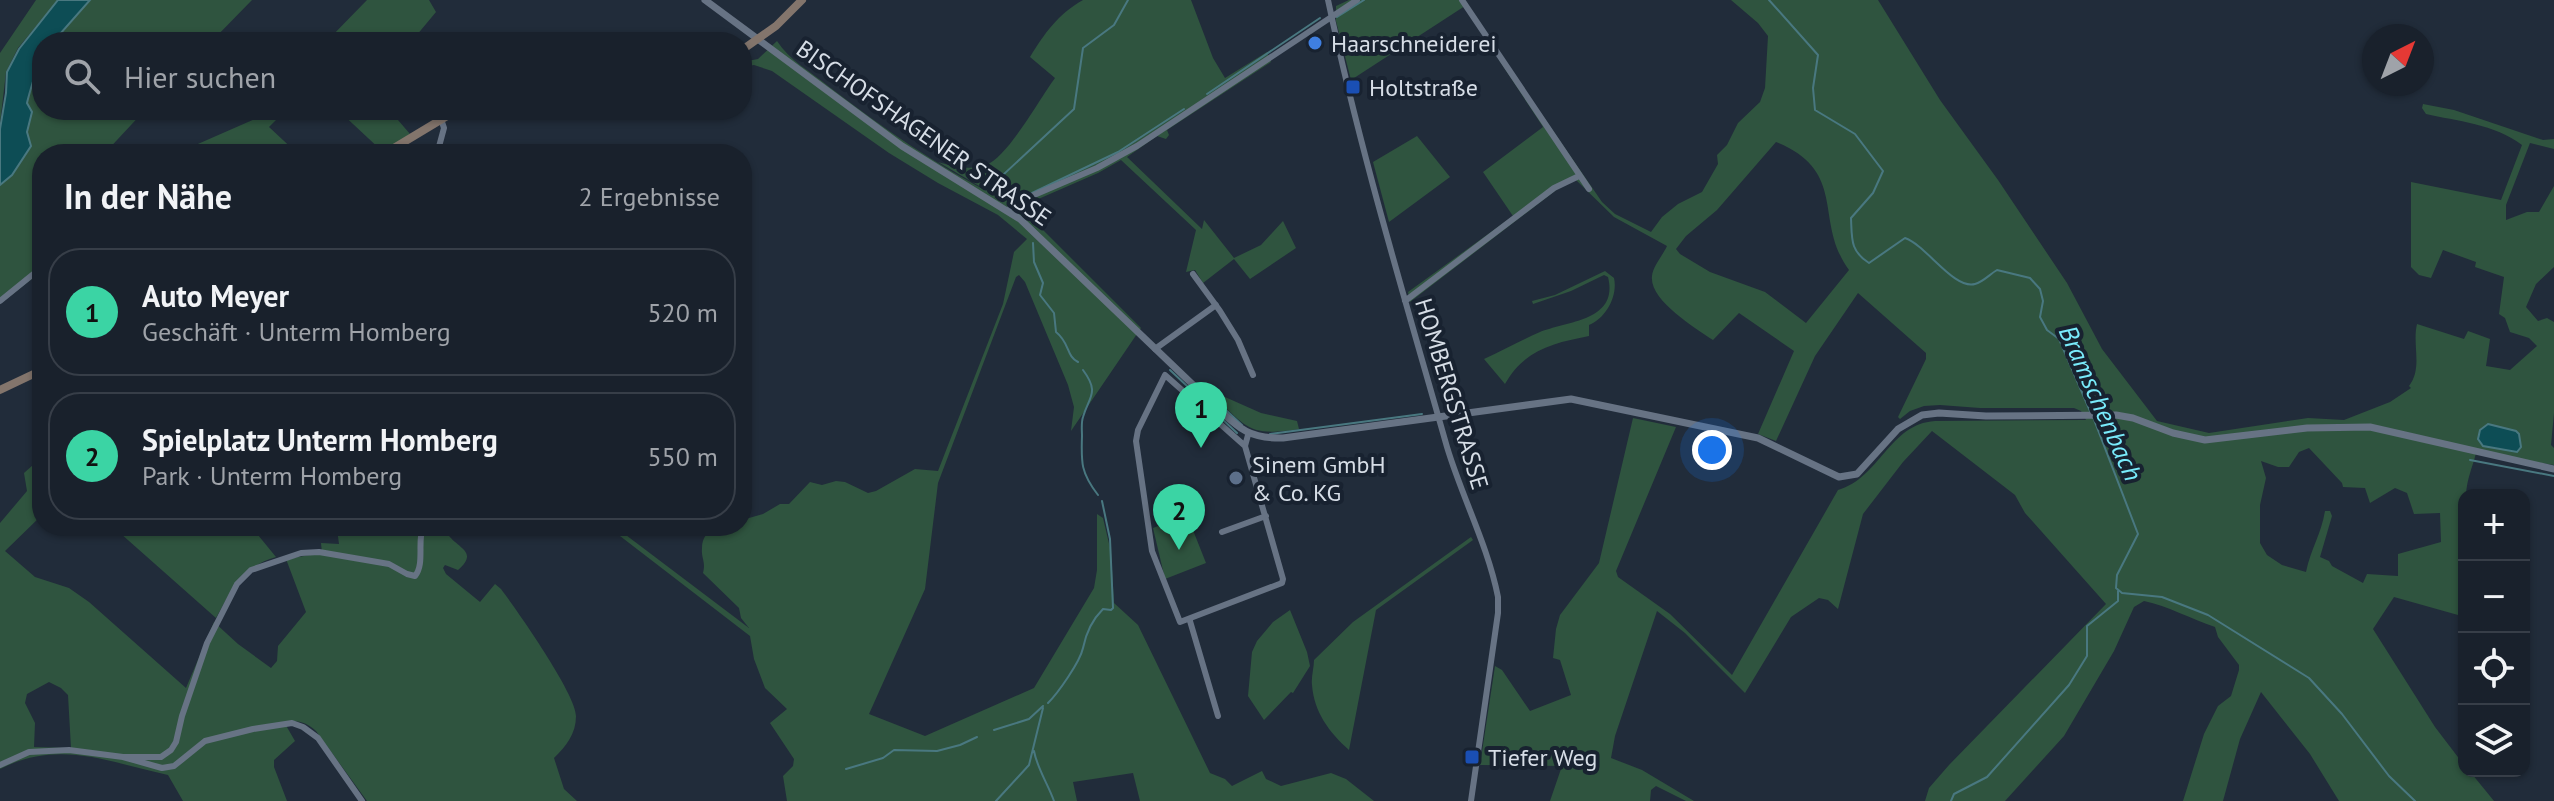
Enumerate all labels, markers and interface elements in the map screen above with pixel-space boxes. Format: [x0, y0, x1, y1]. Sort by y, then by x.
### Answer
north arrow [2362, 24, 2434, 96]
place label: Haarschneiderei [1331, 28, 1497, 59]
search box [32, 32, 752, 120]
street label: BISCHOFSHAGENER STRASSE [791, 33, 1057, 233]
marker: Haarschneiderei [1306, 34, 1324, 52]
icon: search [60, 54, 104, 98]
text: Hier suchen [124, 57, 276, 96]
place label: Holtstraße [1369, 72, 1478, 103]
marker: Holtstraße [1344, 78, 1362, 96]
text: In der Nähe [64, 174, 232, 218]
text: 2 Ergebnisse [579, 180, 720, 213]
text: Auto Meyer [142, 276, 289, 315]
street label: HOMBERGSTRASSE [1408, 295, 1496, 493]
text: 1 [85, 296, 99, 329]
text: 520 m [647, 296, 718, 329]
text: Geschäft · Unterm Homberg [142, 315, 451, 348]
water label: Bramschenbach [2052, 320, 2150, 486]
pin: 1 [1175, 382, 1227, 448]
text: Spielplatz Unterm Homberg [142, 420, 498, 459]
your location [1692, 430, 1732, 470]
text: 2 [85, 440, 99, 473]
text: 550 m [647, 440, 718, 473]
place label: Sinem GmbH & Co. KG [1252, 449, 1386, 508]
text: Park · Unterm Homberg [142, 459, 402, 492]
marker: Sinem GmbH & Co. KG [1227, 469, 1245, 487]
pin: 2 [1153, 484, 1205, 550]
map controls [2458, 489, 2530, 777]
button: + [2458, 489, 2530, 561]
button: − [2458, 561, 2530, 633]
button: locate [2458, 633, 2530, 705]
button: layers [2458, 705, 2530, 777]
place label: Tiefer Weg [1488, 742, 1597, 773]
marker: Tiefer Weg [1463, 748, 1481, 766]

